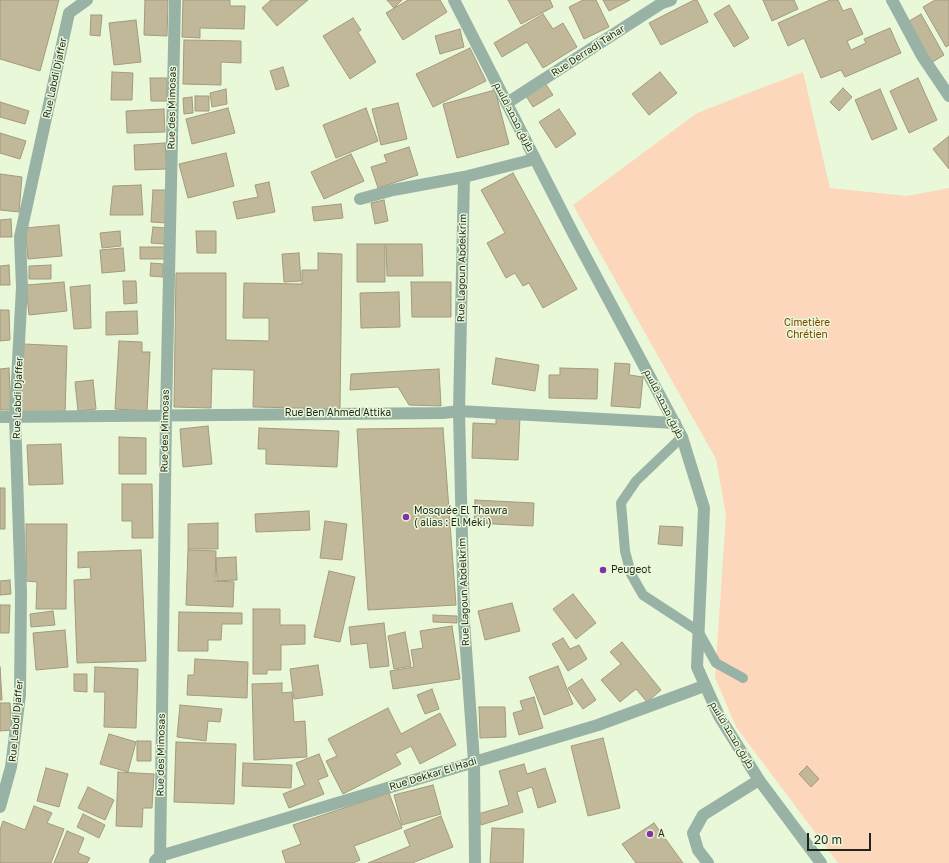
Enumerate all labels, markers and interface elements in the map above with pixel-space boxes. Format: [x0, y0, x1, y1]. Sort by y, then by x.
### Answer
street label: Rue Derradj Tahar [549, 23, 627, 79]
street label: Rue Labdi Djaffer [41, 37, 69, 119]
street label: Rue des Mimosas [165, 66, 179, 150]
street label: طريق محمد قاسم [491, 80, 537, 154]
street label: Rue Lagoun Abdelkrim [455, 214, 469, 322]
park label: Cimetière Chrétien [784, 317, 830, 340]
street label: Rue Labdi Djaffer [11, 357, 25, 439]
street label: طريق محمد قاسم [641, 367, 687, 441]
street label: Rue des Mimosas [158, 389, 172, 473]
street label: Rue Ben Ahmed Attika [285, 407, 391, 419]
place label: Mosquée El Thawra ( alias : El Meki ) [414, 505, 507, 528]
marker: Mosquée El Thawra ( alias : El Meki ) [401, 512, 411, 522]
street label: Rue Lagoun Abdelkrim [456, 538, 472, 646]
place label: Peugeot [611, 564, 651, 576]
marker: Peugeot [598, 565, 608, 575]
street label: Rue Labdi Djaffer [6, 680, 26, 762]
street label: طريق محمد قاسم [707, 699, 757, 771]
street label: Rue des Mimosas [154, 713, 168, 797]
street label: Rue Dekkar El Hadi [388, 755, 478, 793]
scale bar [809, 825, 873, 851]
place label: A [658, 828, 665, 840]
marker: A [645, 829, 655, 839]
text: 20 m [814, 832, 842, 847]

